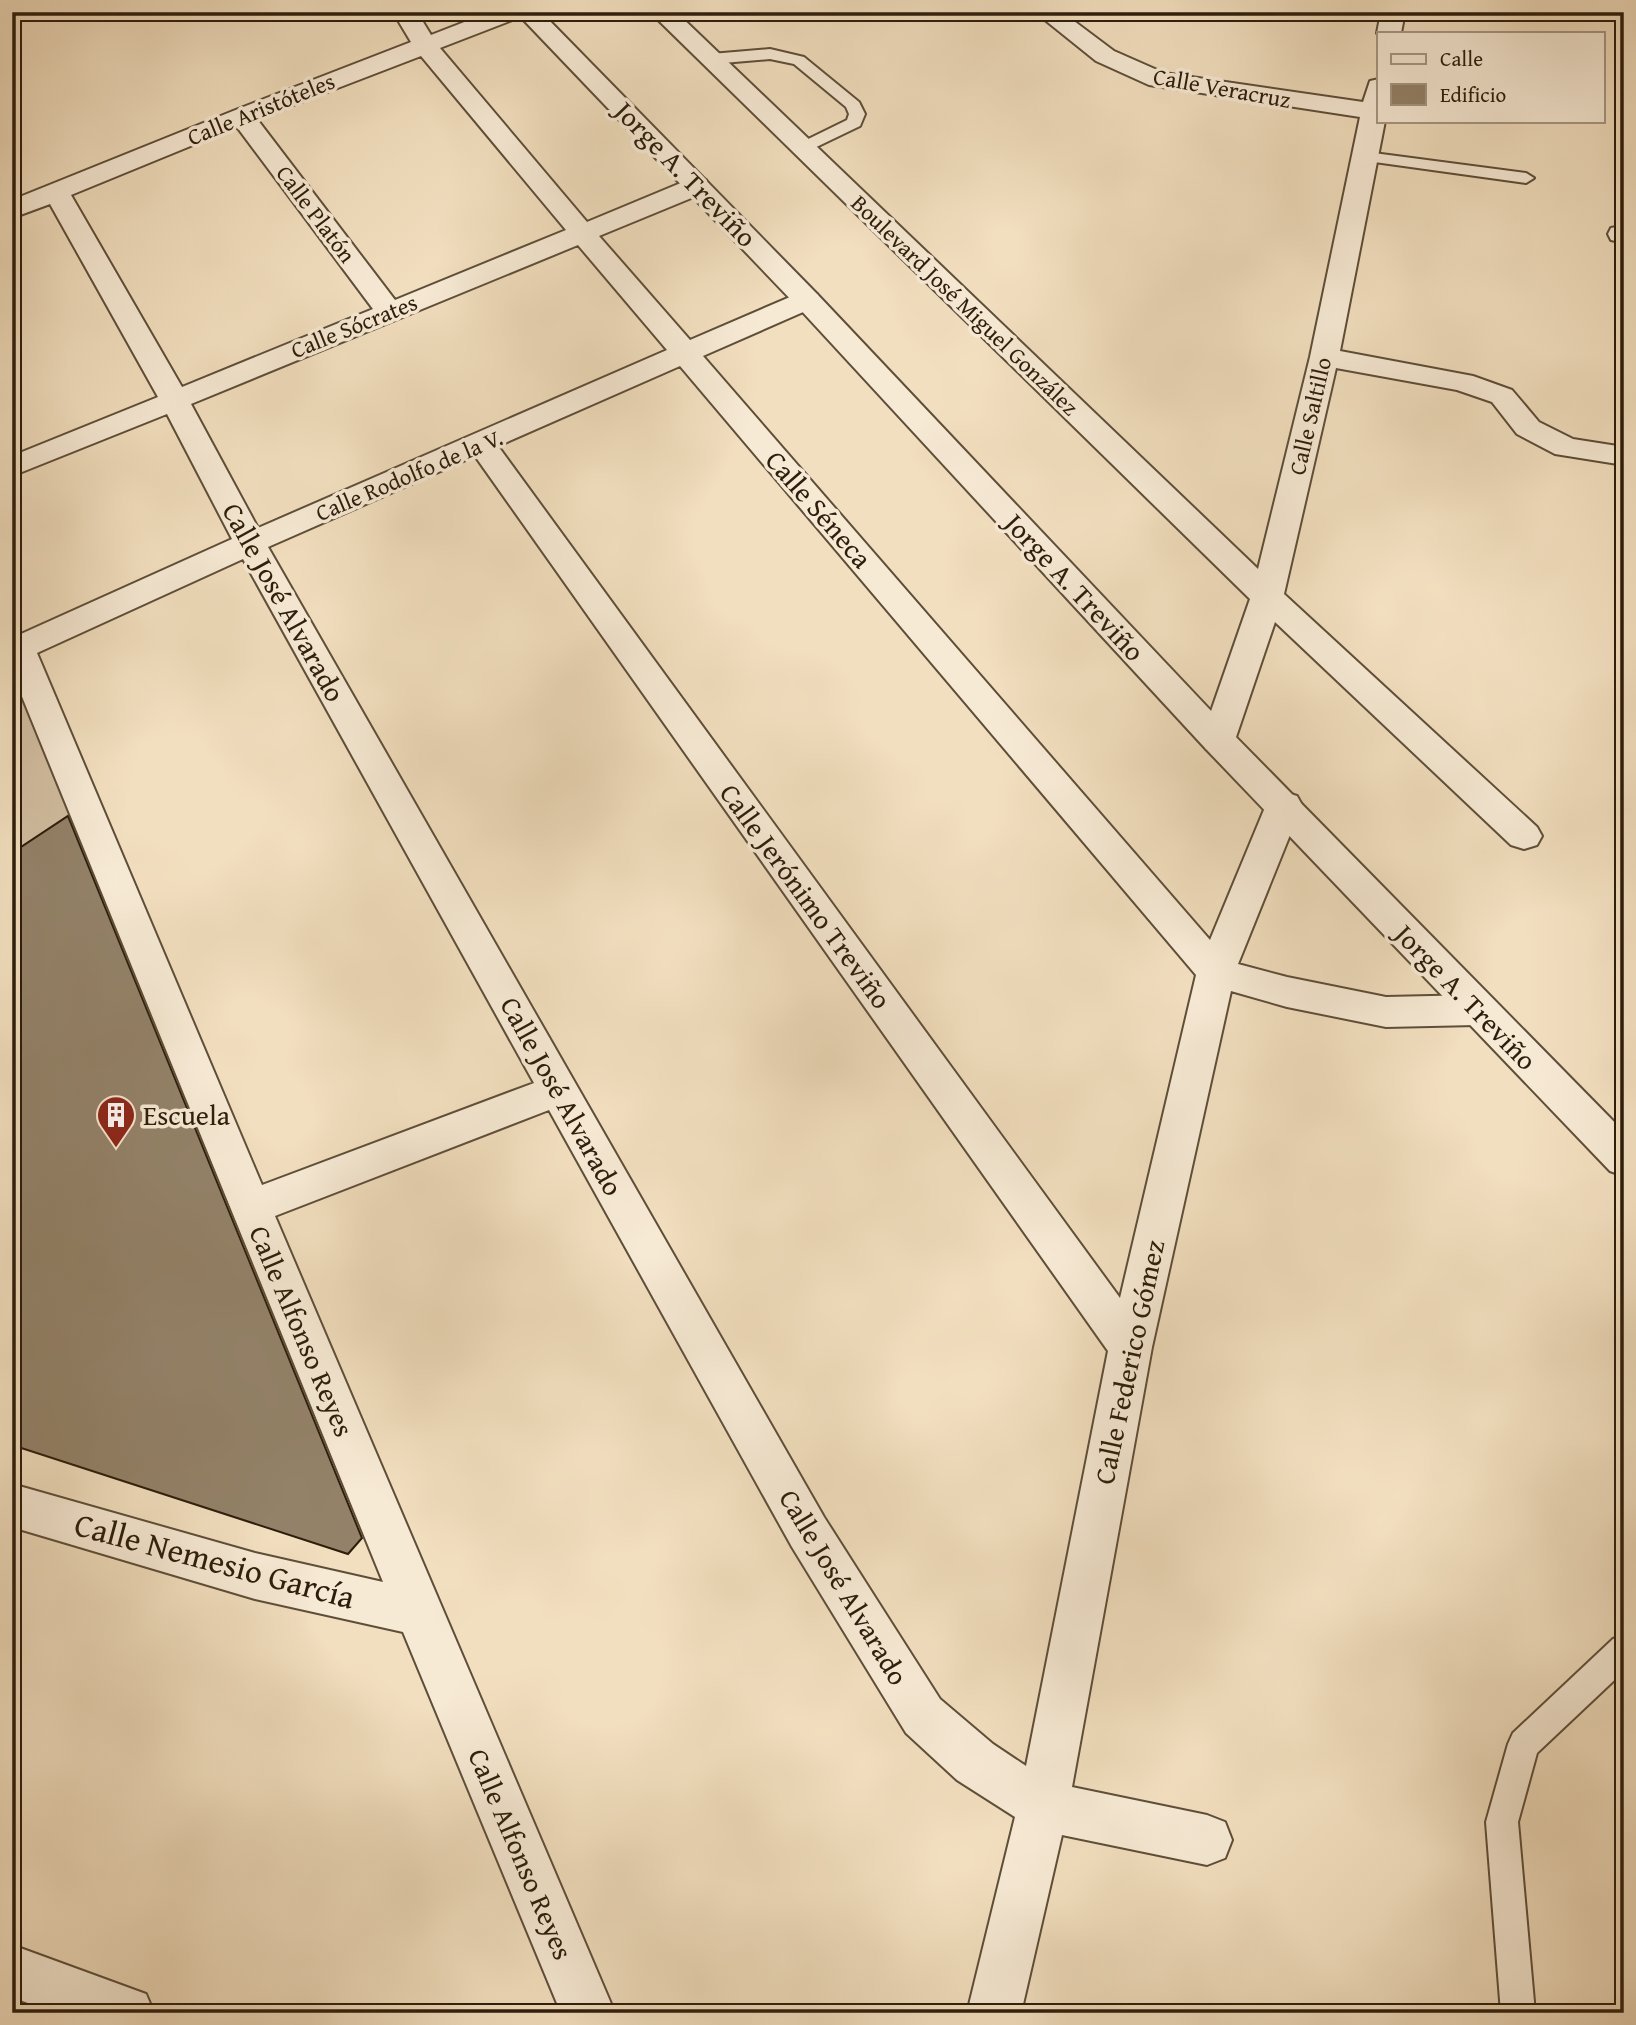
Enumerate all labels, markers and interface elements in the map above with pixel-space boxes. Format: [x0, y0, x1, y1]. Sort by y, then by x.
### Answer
legend [1377, 32, 1604, 122]
text: Calle [1440, 43, 1483, 74]
street label: Calle Veracruz [1151, 59, 1293, 116]
street label: Calle Aristóteles [182, 64, 339, 153]
text: Edificio [1440, 79, 1506, 110]
street label: Jorge A. Treviño [604, 89, 767, 256]
street label: Calle Platón [269, 158, 364, 269]
street label: Boulevard José Miguel González [844, 187, 1086, 422]
street label: Calle Sócrates [286, 285, 422, 366]
street label: Calle Saltillo [1280, 354, 1339, 478]
street label: Calle Rodolfo de la V. [310, 420, 507, 529]
street label: Calle Séneca [756, 441, 883, 577]
street label: Calle José Alvarado [213, 495, 356, 709]
street label: Jorge A. Treviño [994, 501, 1155, 670]
street label: Calle Jerónimo Treviño [710, 774, 902, 1017]
street label: Jorge A. Treviño [1384, 912, 1547, 1079]
street label: Calle José Alvarado [491, 989, 634, 1203]
building icon: Escuela [95, 1094, 137, 1149]
place label: Escuela [143, 1094, 231, 1135]
street label: Calle Alfonso Reyes [239, 1219, 365, 1443]
street label: Calle Federico Gómez [1083, 1236, 1174, 1488]
street label: Calle José Alvarado [770, 1481, 919, 1693]
street label: Calle Nemesio García [69, 1499, 361, 1621]
street label: Calle Alfonso Reyes [458, 1742, 584, 1966]

